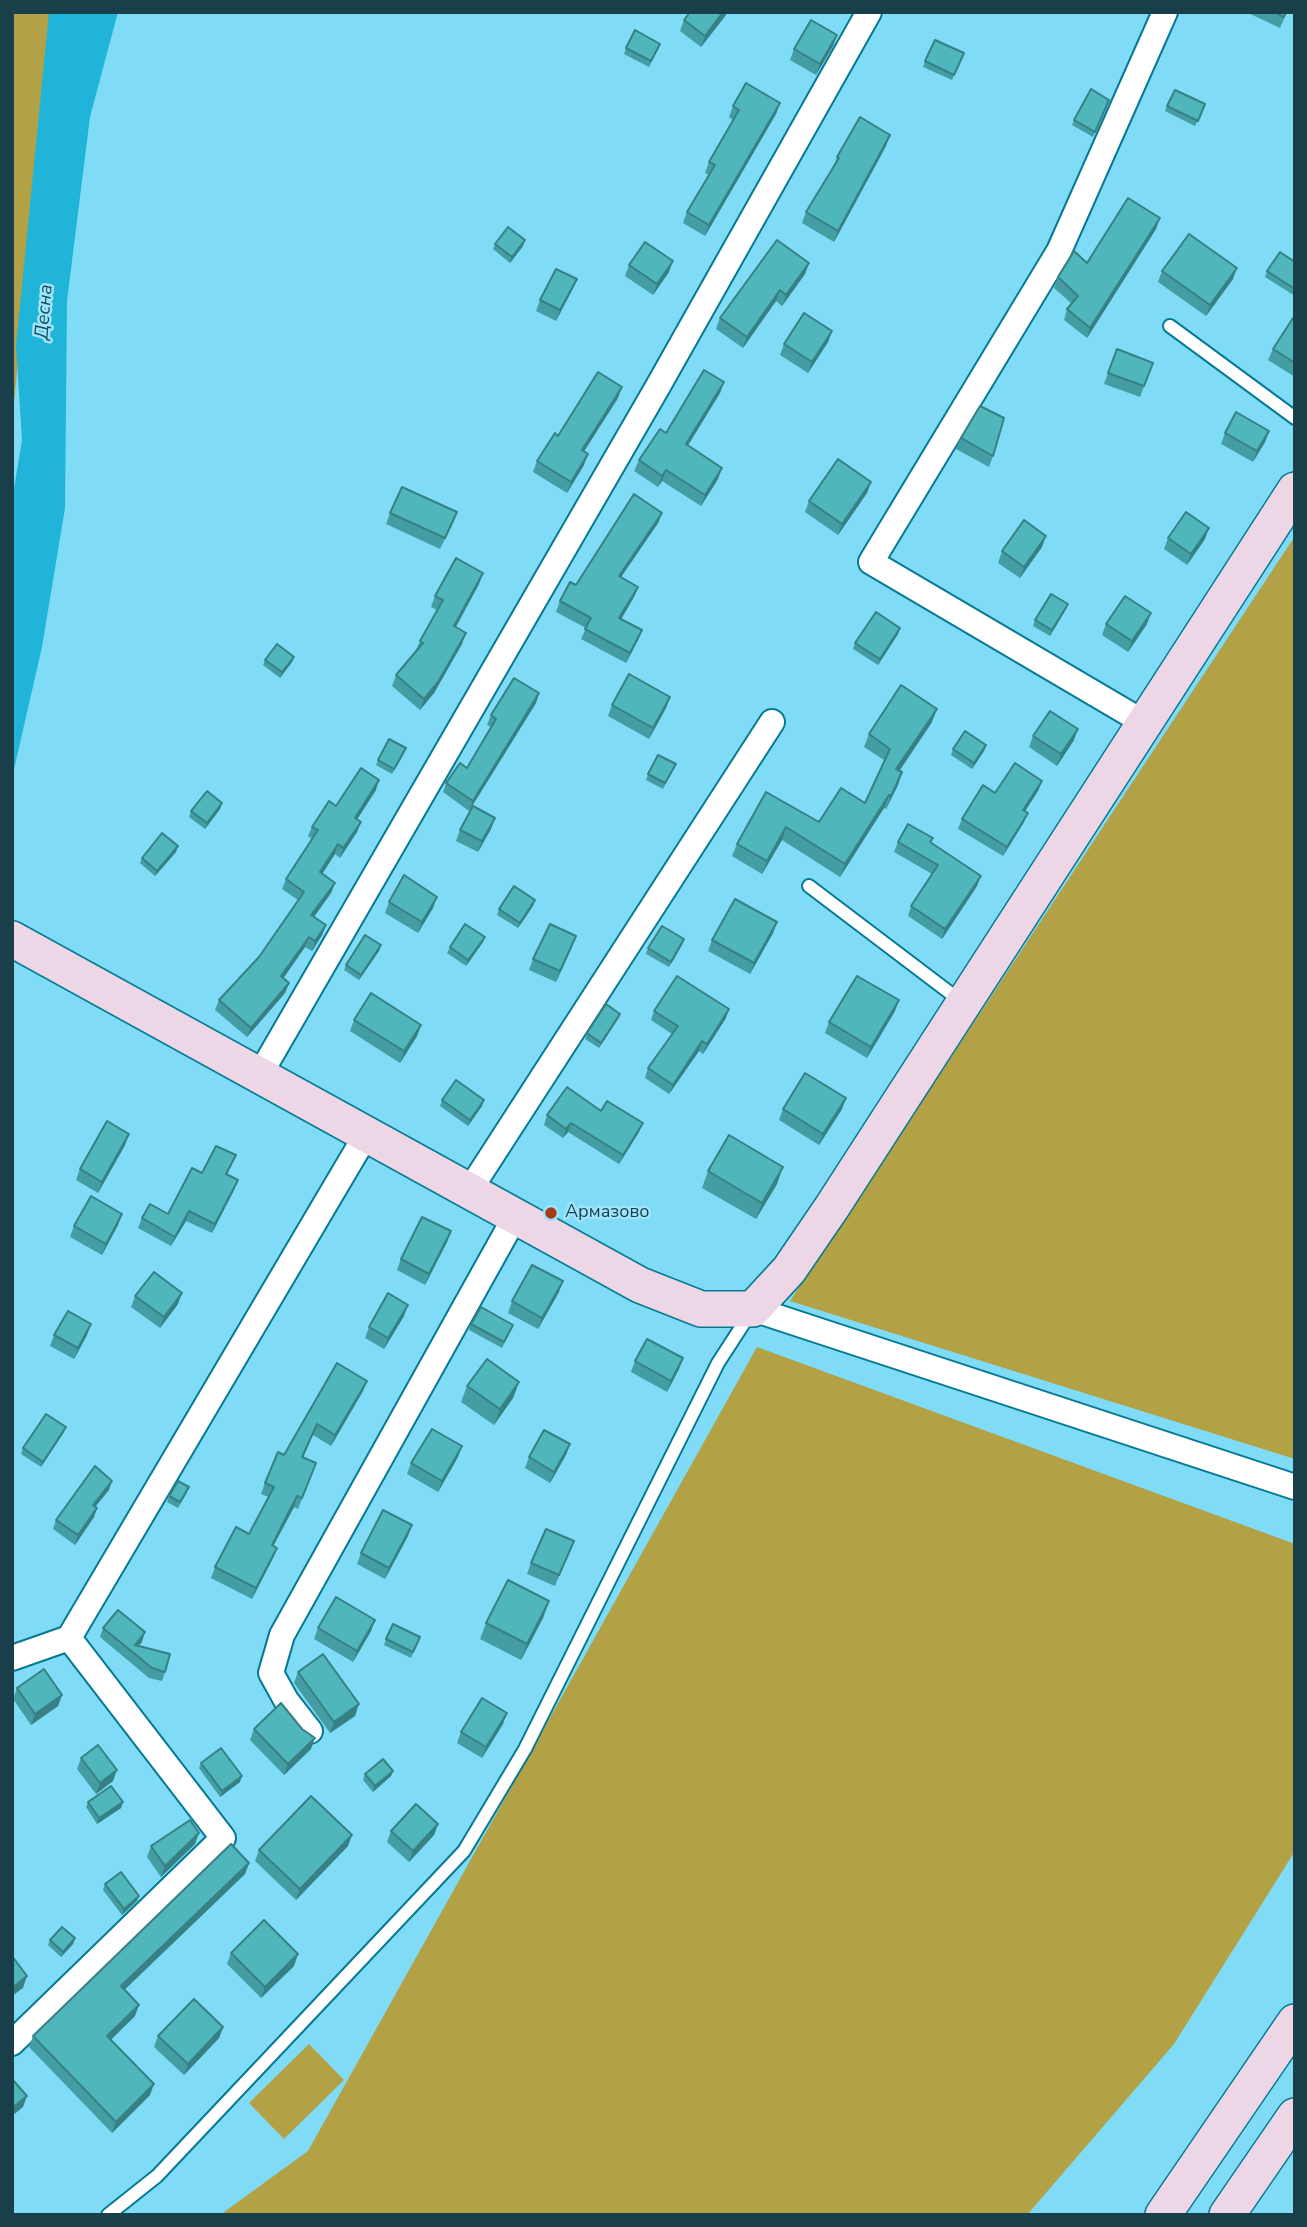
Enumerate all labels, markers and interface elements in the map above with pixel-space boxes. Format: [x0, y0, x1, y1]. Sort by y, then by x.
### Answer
water label: Десна [31, 283, 59, 341]
place label: Армазово [565, 1202, 650, 1224]
marker: Армазово [543, 1205, 559, 1221]

